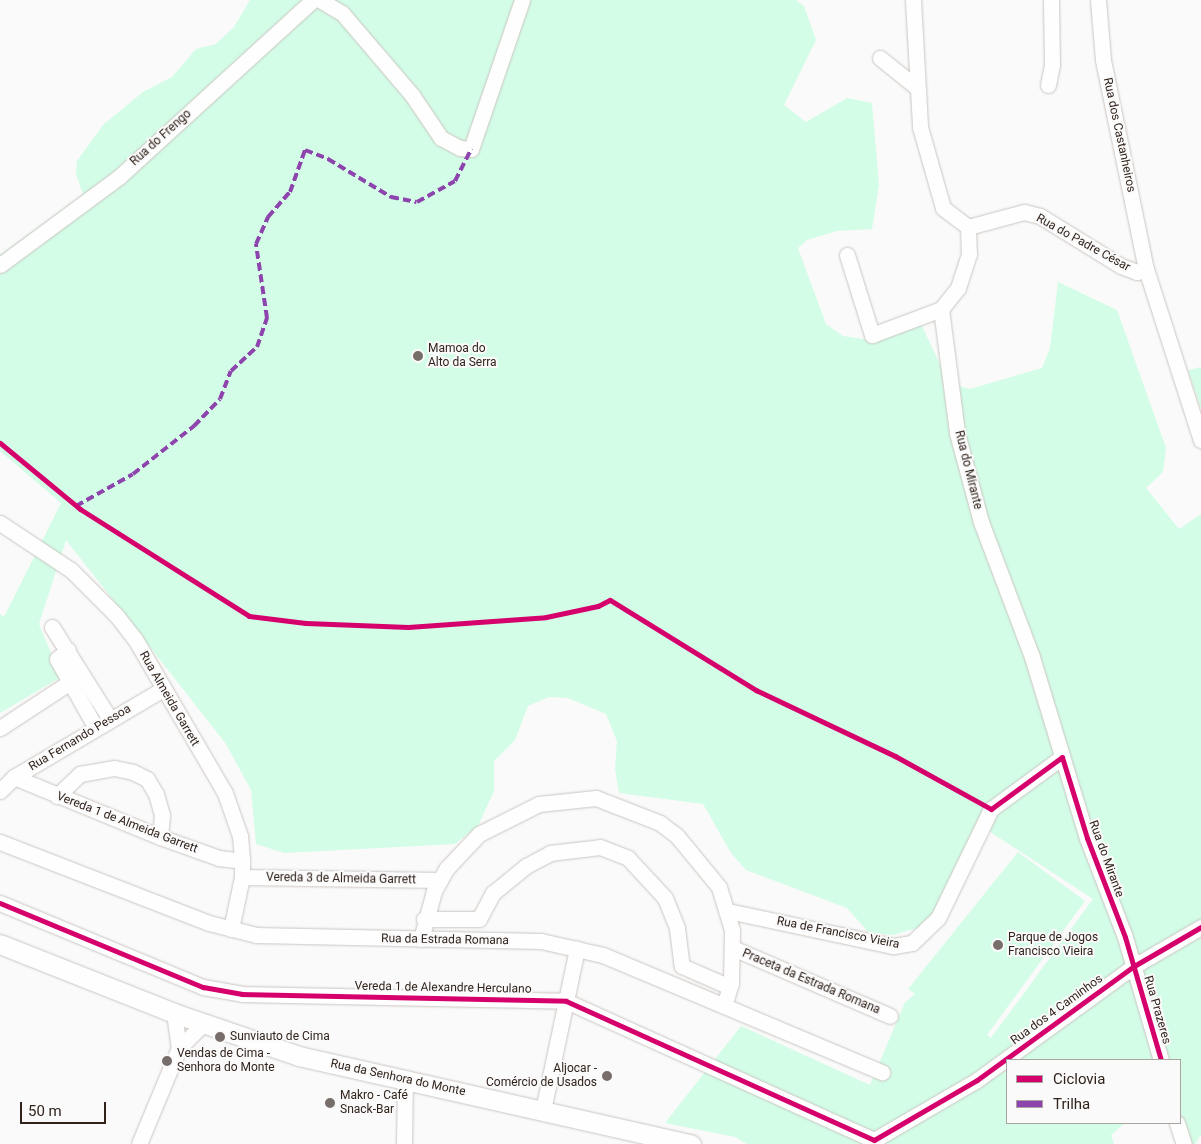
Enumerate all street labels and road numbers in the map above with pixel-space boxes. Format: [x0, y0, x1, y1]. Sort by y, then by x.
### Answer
street label: Rua dos Castanheiros [1100, 76, 1138, 194]
street label: Rua do Frengo [128, 107, 194, 169]
street label: Rua do Padre César [1034, 211, 1132, 275]
street label: Rua do Mirante [951, 429, 985, 511]
street label: Rua Almeida Garrett [136, 649, 202, 749]
street label: Rua Fernando Pessoa [26, 702, 134, 774]
street label: Vereda 1 de Almeida Garrett [54, 789, 200, 857]
street label: Rua do Mirante [1085, 819, 1127, 899]
street label: Vereda 3 de Almeida Garrett [266, 870, 416, 888]
street label: Rua de Francisco Vieira [775, 914, 901, 952]
street label: Rua da Estrada Romana [381, 932, 509, 948]
street label: Praceta da Estrada Romana [740, 946, 882, 1018]
street label: Rua dos 4 Caminhos [1008, 972, 1106, 1048]
street label: Rua Prazeres [1140, 974, 1174, 1046]
street label: Vereda 1 de Alexandre Herculano [354, 979, 532, 997]
street label: Rua da Senhora do Monte [329, 1057, 467, 1099]

